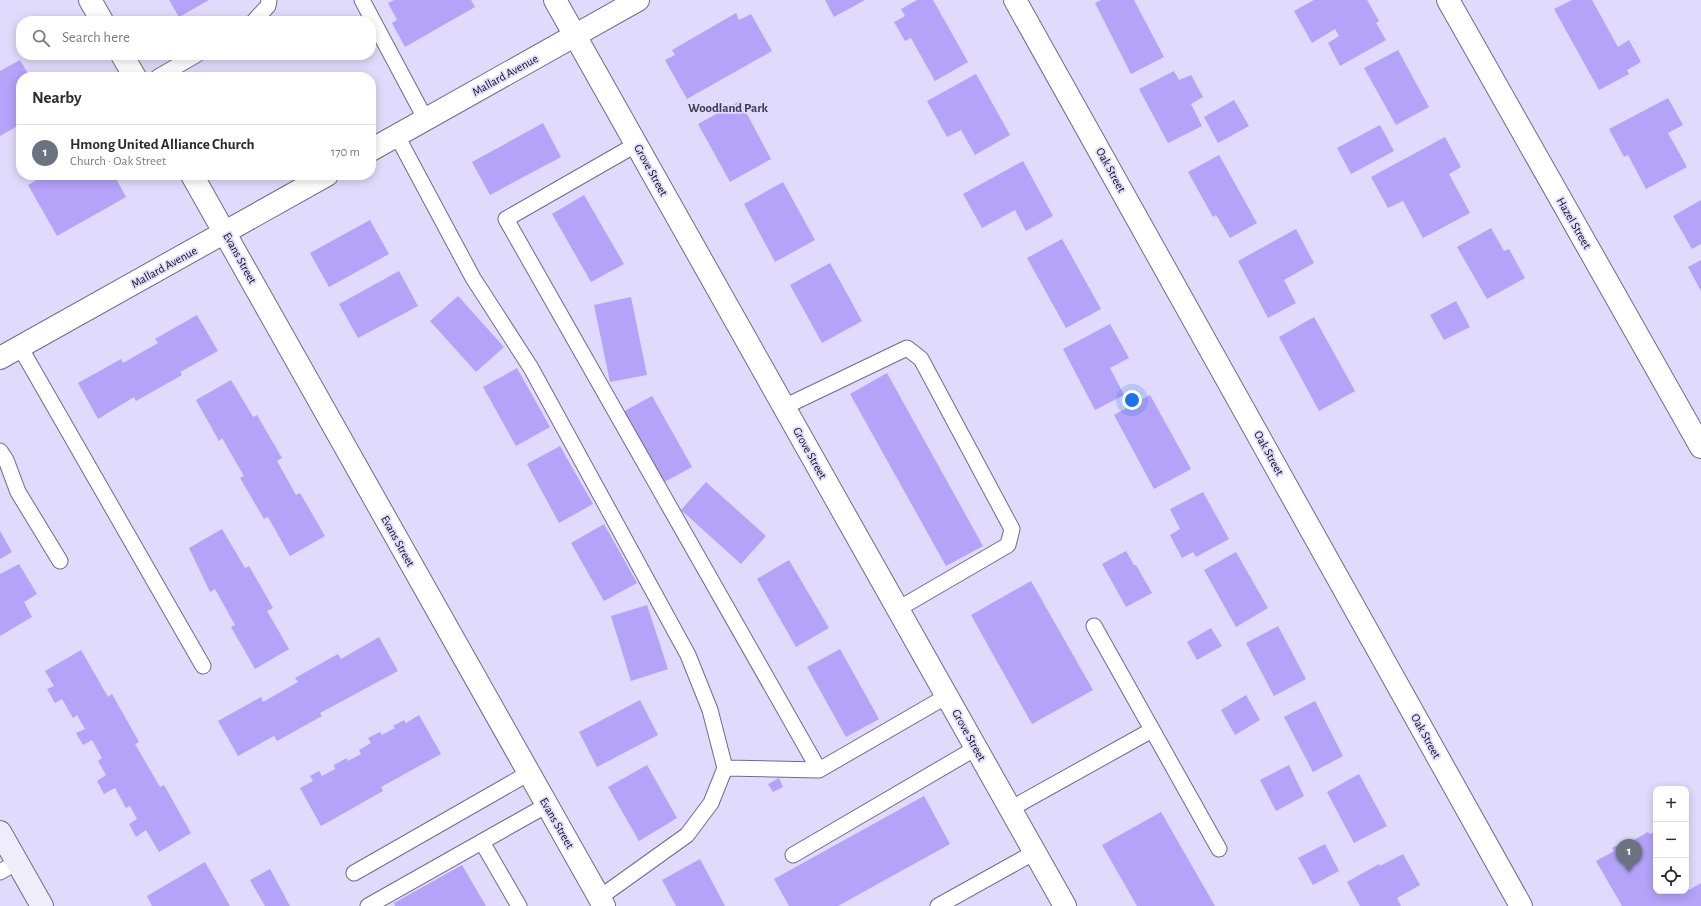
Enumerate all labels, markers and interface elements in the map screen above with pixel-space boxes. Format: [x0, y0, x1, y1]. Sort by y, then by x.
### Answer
search box [16, 16, 376, 60]
icon: search [30, 27, 52, 49]
text: Search here [62, 30, 130, 45]
street label: Mallard Avenue [470, 52, 540, 98]
text: Nearby [32, 89, 82, 106]
district label: Woodland Park [688, 102, 769, 115]
text: Hmong United Alliance Church [70, 137, 254, 152]
street label: Grove Street [632, 142, 670, 198]
text: 1 [43, 146, 47, 159]
text: 170 m [331, 146, 360, 159]
street label: Oak Street [1094, 146, 1128, 194]
text: Church · Oak Street [70, 155, 166, 168]
street label: Hazel Street [1555, 195, 1594, 251]
street label: Evans Street [221, 230, 259, 286]
street label: Mallard Avenue [129, 244, 199, 290]
your location [1122, 390, 1142, 410]
street label: Grove Street [791, 425, 829, 481]
street label: Oak Street [1252, 429, 1286, 477]
street label: Evans Street [379, 513, 417, 569]
street label: Grove Street [950, 707, 988, 763]
street label: Oak Street [1409, 712, 1443, 760]
map controls [1653, 786, 1689, 894]
button: + [1653, 786, 1689, 822]
street label: Evans Street [538, 795, 576, 851]
button: − [1653, 822, 1689, 858]
pin: 1 [1616, 839, 1642, 872]
button: locate [1653, 858, 1689, 894]

